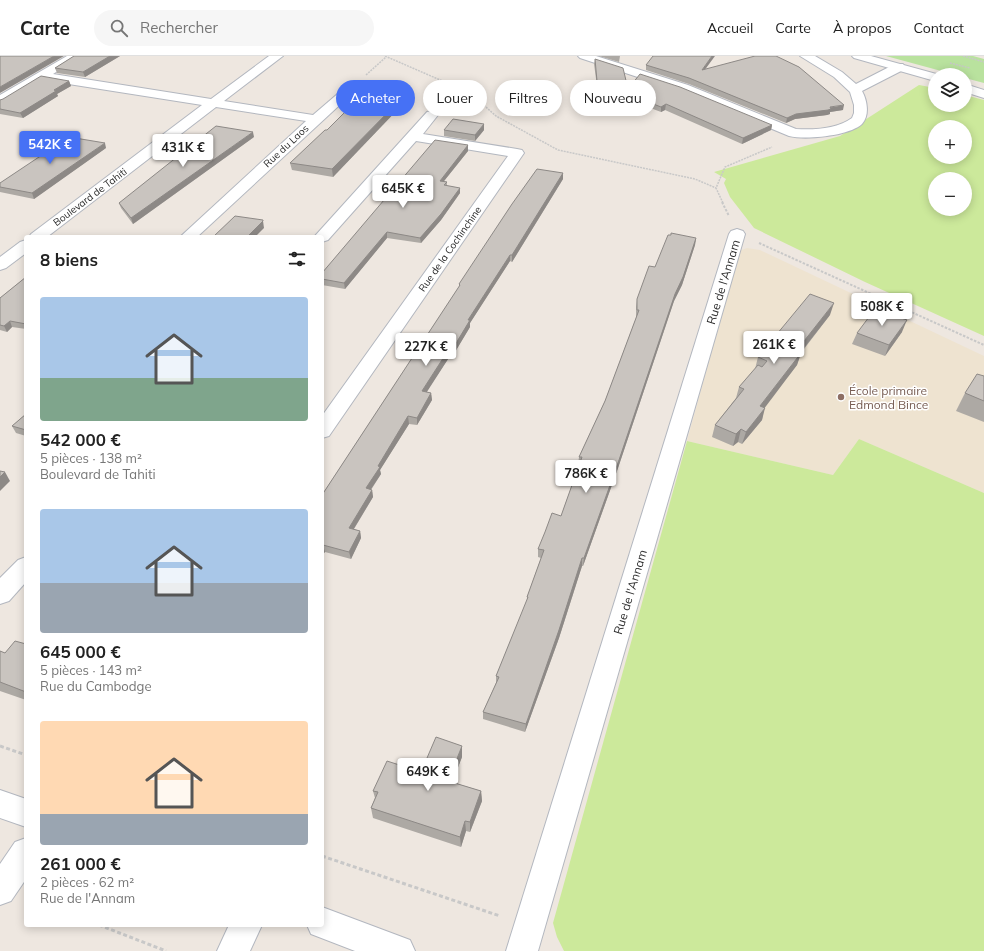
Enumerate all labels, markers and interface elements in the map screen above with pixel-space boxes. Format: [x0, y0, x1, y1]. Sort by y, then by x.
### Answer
search box [94, 10, 374, 46]
text: Carte [20, 16, 70, 40]
icon: search [108, 17, 130, 39]
text: Rechercher [140, 18, 218, 37]
text: Accueil [707, 19, 753, 37]
text: Carte [775, 19, 811, 37]
text: À propos [833, 19, 892, 37]
text: Contact [914, 19, 964, 37]
map controls [928, 68, 972, 216]
button: layers [928, 68, 972, 112]
chip: Acheter [336, 80, 415, 116]
chip: Louer [423, 80, 487, 116]
chip: Filtres [495, 80, 562, 116]
chip: Nouveau [570, 80, 656, 116]
button: + [928, 120, 972, 164]
street label: Rue du Laos [261, 122, 311, 170]
pin: 542K € [17, 131, 83, 165]
pin: 431K € [150, 134, 216, 168]
text: 542K € [28, 136, 72, 152]
text: 431K € [161, 139, 205, 155]
street label: Boulevard de Tahiti [51, 165, 129, 229]
button: − [928, 172, 972, 216]
pin: 645K € [370, 175, 436, 209]
text: 645K € [381, 180, 425, 196]
street label: Rue de la Cochinchine [416, 204, 484, 294]
street label: Rue de l'Annam [703, 238, 743, 326]
icon: filters [286, 248, 308, 270]
text: 8 biens [40, 249, 98, 270]
pin: 508K € [849, 293, 915, 327]
text: 508K € [860, 298, 904, 314]
icon: home [138, 323, 210, 395]
pin: 261K € [741, 331, 807, 365]
pin: 227K € [393, 333, 459, 367]
text: 261K € [752, 336, 796, 352]
text: 227K € [404, 338, 448, 354]
place label: École primaire Edmond Bince [849, 383, 928, 412]
marker: École primaire Edmond Bince [836, 392, 846, 402]
text: 542 000 € [40, 429, 121, 450]
text: 5 pièces · 138 m² [40, 450, 142, 466]
pin: 786K € [553, 460, 619, 494]
text: 786K € [564, 465, 608, 481]
text: Boulevard de Tahiti [40, 466, 156, 482]
icon: home [138, 535, 210, 607]
street label: Rue de l'Annam [610, 548, 650, 636]
text: 645 000 € [40, 641, 121, 662]
text: 5 pièces · 143 m² [40, 662, 142, 678]
text: Rue du Cambodge [40, 678, 151, 694]
icon: home [138, 747, 210, 819]
pin: 649K € [395, 758, 461, 792]
text: 649K € [406, 763, 450, 779]
text: 261 000 € [40, 853, 121, 874]
text: 2 pièces · 62 m² [40, 874, 134, 890]
text: Rue de l'Annam [40, 890, 135, 906]

